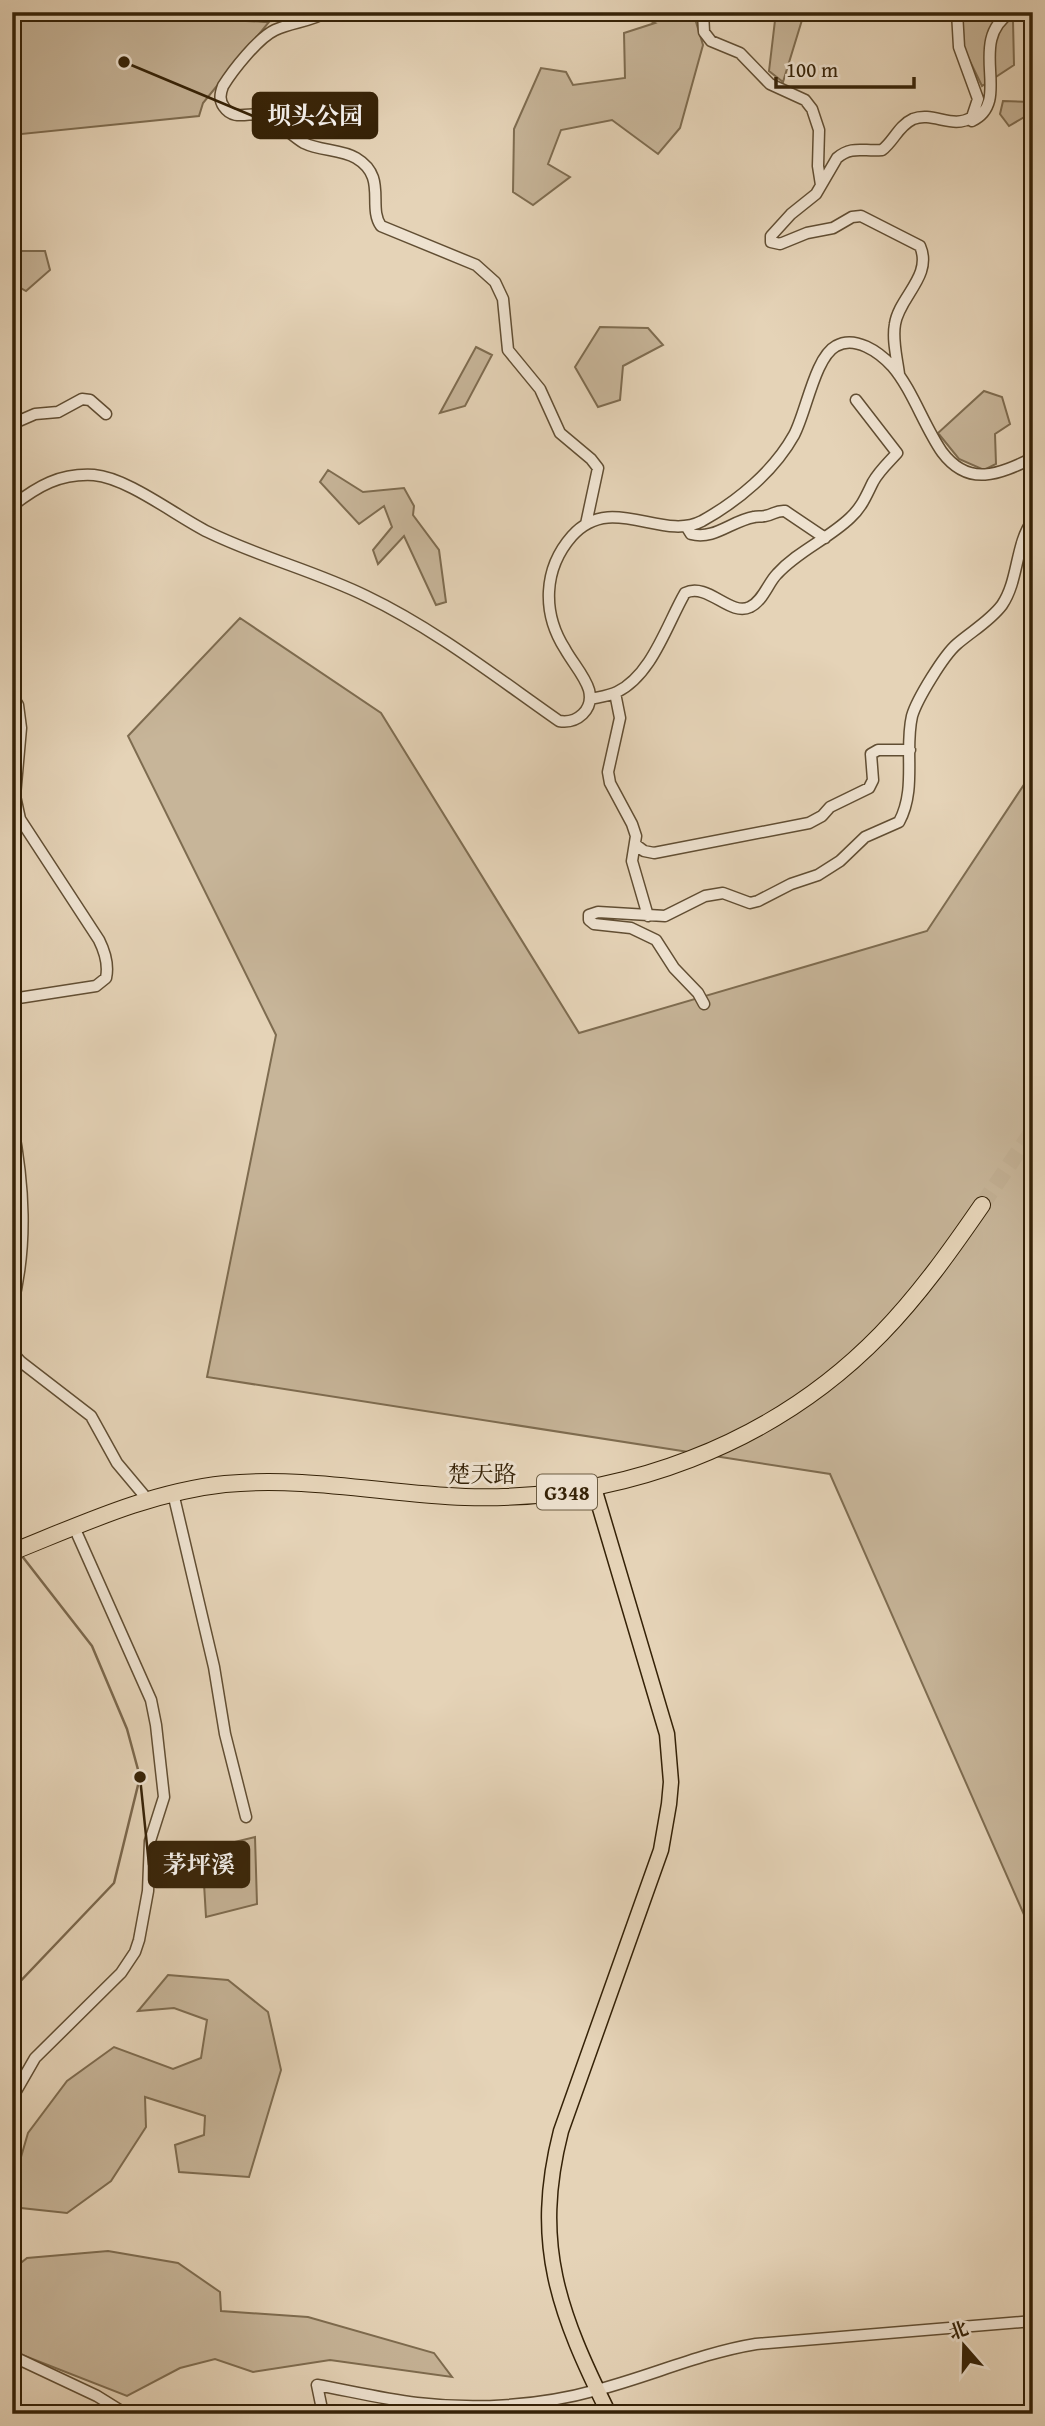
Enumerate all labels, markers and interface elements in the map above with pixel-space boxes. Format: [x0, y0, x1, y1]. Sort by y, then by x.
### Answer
scale bar [776, 46, 914, 90]
text: 100 m [786, 54, 838, 85]
callout: 坝头公园 [253, 93, 377, 138]
text: 坝头公园 [267, 98, 363, 133]
street label: 楚天路 [448, 1457, 517, 1490]
road number: G348 [537, 1474, 597, 1510]
callout: 茅坪溪 [149, 1842, 249, 1887]
text: 茅坪溪 [163, 1847, 235, 1882]
north arrow [930, 2310, 1000, 2380]
text: 北 [944, 2314, 972, 2346]

